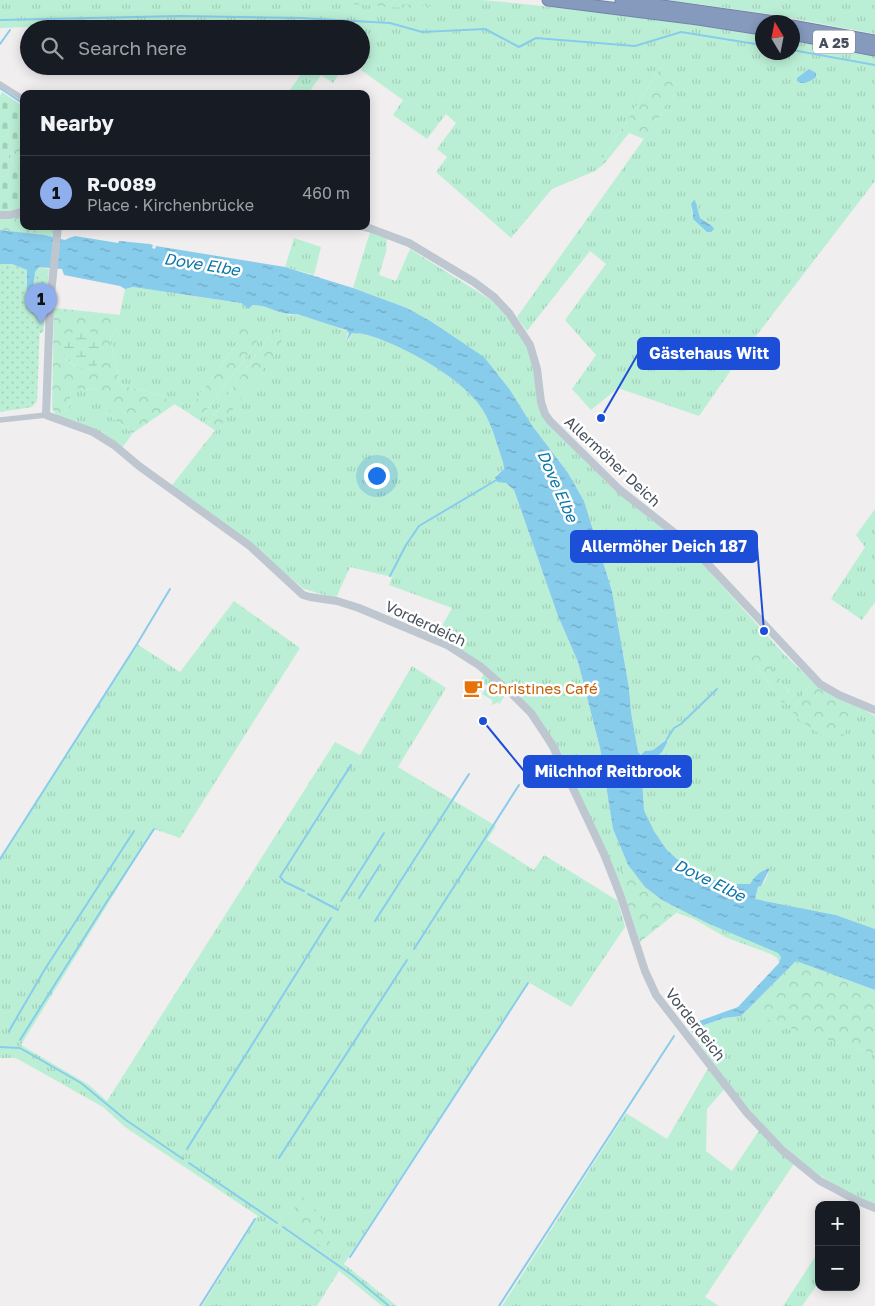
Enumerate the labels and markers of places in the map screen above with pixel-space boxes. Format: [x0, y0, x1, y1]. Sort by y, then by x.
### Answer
pin: 1 [25, 283, 57, 324]
callout: Gästehaus Witt [638, 338, 779, 369]
callout: Allermöher Deich 187 [571, 531, 757, 562]
cafe icon: Christines Café [462, 677, 484, 699]
place label: Christines Café [488, 679, 598, 697]
callout: Milchhof Reitbrook [524, 756, 691, 787]

